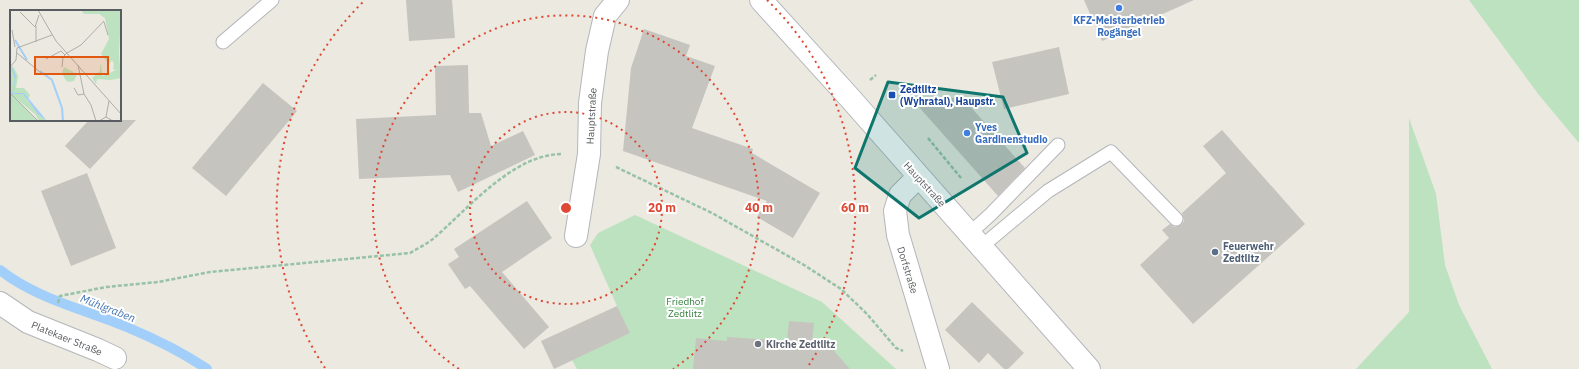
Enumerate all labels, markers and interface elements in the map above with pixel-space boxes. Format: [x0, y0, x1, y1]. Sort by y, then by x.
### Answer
marker: KFZ-Meisterbetrieb Rogängel [1114, 3, 1124, 13]
inset map [10, 10, 121, 121]
place label: KFZ-Meisterbetrieb Rogängel [1073, 14, 1165, 39]
place label: Zedtlitz (Wyhratal), Haupstr. [900, 83, 996, 108]
street label: Hauptstraße [584, 87, 599, 145]
marker: Zedtlitz (Wyhratal), Haupstr. [887, 90, 897, 100]
place label: Yves Gardinenstudio [975, 121, 1048, 146]
marker: Yves Gardinenstudio [962, 128, 972, 138]
street label: Hauptstraße [901, 159, 949, 210]
text: 20 m [648, 200, 676, 215]
text: 40 m [745, 200, 773, 215]
text: 60 m [841, 200, 869, 215]
centre of rings [559, 201, 573, 215]
place label: Feuerwehr Zedtlitz [1223, 240, 1274, 265]
street label: Dorfstraße [894, 245, 921, 296]
marker: Feuerwehr Zedtlitz [1210, 247, 1220, 257]
water label: Mühlgraben [78, 291, 138, 325]
park label: Friedhof Zedtlitz [666, 295, 704, 320]
street label: Platekaer Straße [29, 318, 105, 359]
place label: Kirche Zedtlitz [766, 338, 835, 351]
marker: Kirche Zedtlitz [753, 339, 763, 349]

